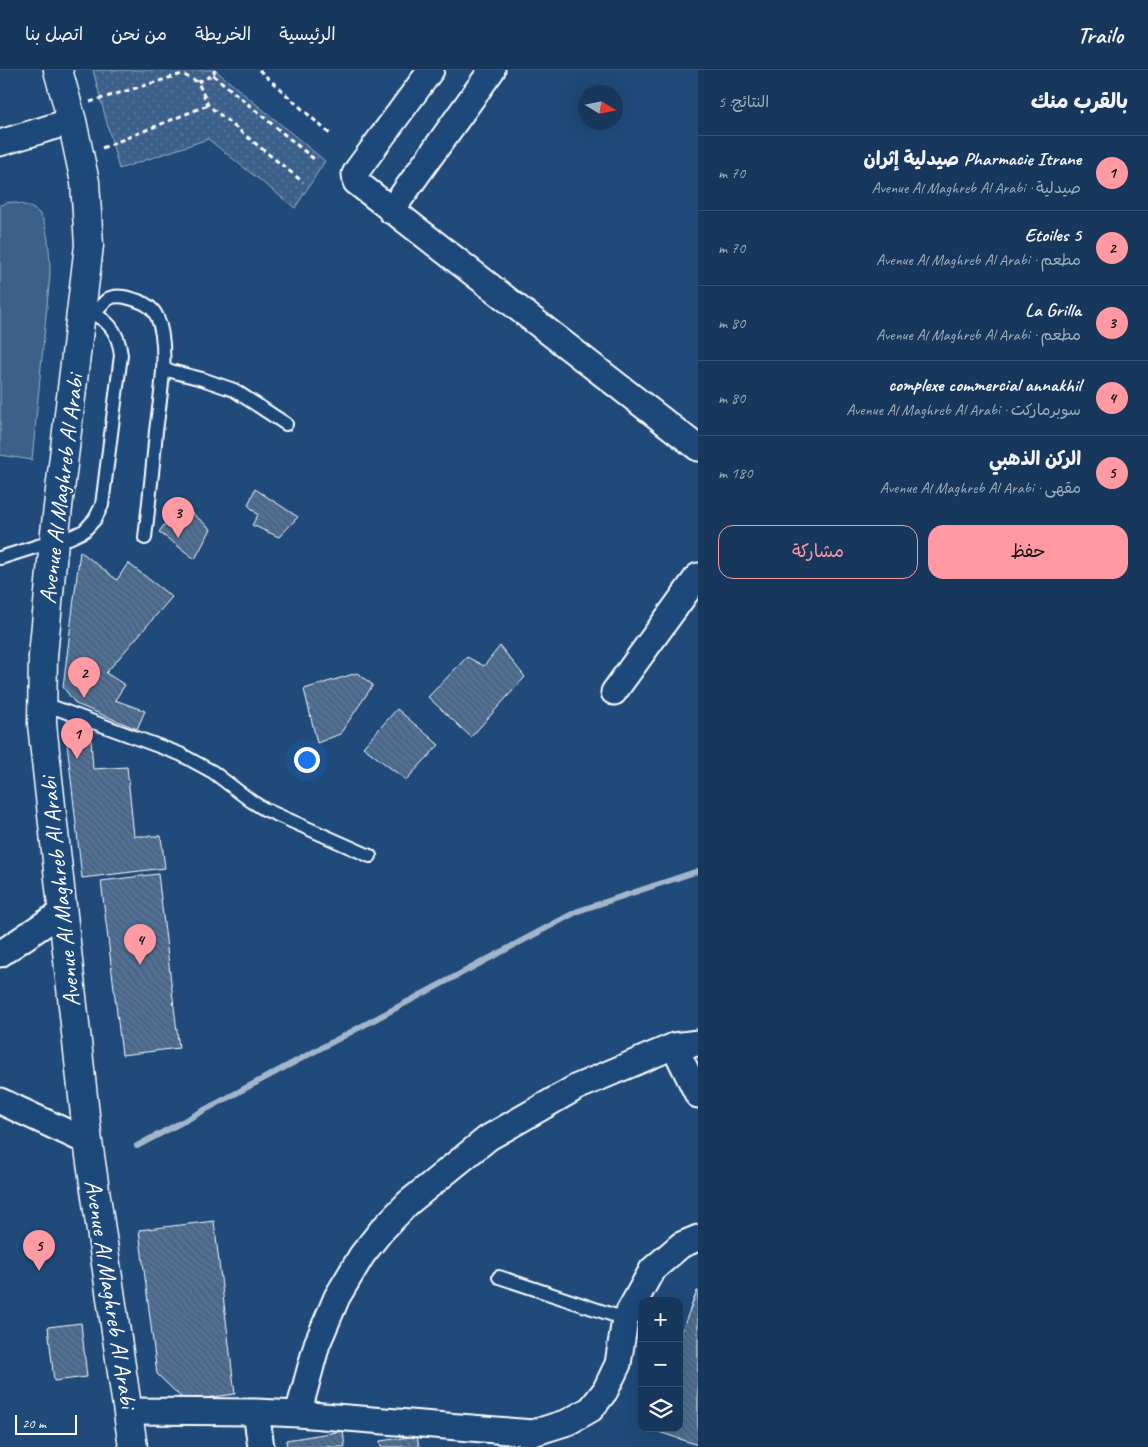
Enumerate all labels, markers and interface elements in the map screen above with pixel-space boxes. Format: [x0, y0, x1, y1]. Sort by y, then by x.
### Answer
text: Trailo [1077, 20, 1123, 50]
text: اتصل بنا [25, 23, 83, 45]
text: من نحن [111, 23, 167, 45]
text: الخريطة [195, 23, 251, 45]
text: الرئيسية [279, 23, 336, 45]
north arrow [578, 85, 623, 130]
text: بالقرب منك [1031, 88, 1128, 114]
text: النتائج: 5 [718, 92, 769, 112]
text: Pharmacie Itrane صيدلية إثران [863, 147, 1081, 171]
text: 70 m [718, 163, 745, 183]
text: 1 [1108, 163, 1116, 183]
text: صيدلية · Avenue Al Maghreb Al Arabi [871, 178, 1081, 198]
text: Etoiles 5 [1025, 223, 1081, 247]
text: 70 m [718, 238, 745, 258]
text: 2 [1108, 238, 1116, 258]
text: مطعم · Avenue Al Maghreb Al Arabi [876, 250, 1081, 270]
text: La Grilla [1025, 298, 1081, 322]
text: 80 m [718, 313, 745, 333]
text: 3 [1108, 313, 1116, 333]
text: مطعم · Avenue Al Maghreb Al Arabi [876, 325, 1081, 345]
street label: Avenue Al Maghreb Al Arabi [32, 370, 90, 605]
text: complexe commercial annakhil [888, 373, 1081, 397]
text: 80 m [718, 388, 745, 408]
text: 4 [1108, 388, 1116, 408]
text: سوبرماركت · Avenue Al Maghreb Al Arabi [846, 400, 1081, 420]
text: الركن الذهبي [989, 447, 1081, 471]
text: 180 m [718, 463, 752, 483]
text: 5 [1109, 463, 1115, 483]
text: مقهى · Avenue Al Maghreb Al Arabi [880, 478, 1081, 498]
pin: 3 [162, 497, 194, 538]
button: مشاركة [718, 525, 918, 579]
button: حفظ [928, 525, 1128, 579]
pin: 2 [68, 657, 100, 698]
pin: 1 [61, 718, 93, 759]
your location [294, 747, 320, 773]
street label: Avenue Al Maghreb Al Arabi [33, 773, 87, 1008]
pin: 4 [124, 924, 156, 965]
street label: Avenue Al Maghreb Al Arabi [78, 1178, 144, 1413]
pin: 5 [23, 1230, 55, 1271]
map controls [638, 1297, 683, 1432]
button: + [638, 1297, 683, 1342]
button: − [638, 1342, 683, 1387]
button: layers [638, 1387, 683, 1432]
scale bar [15, 1412, 78, 1435]
text: 20 m [22, 1415, 46, 1432]

